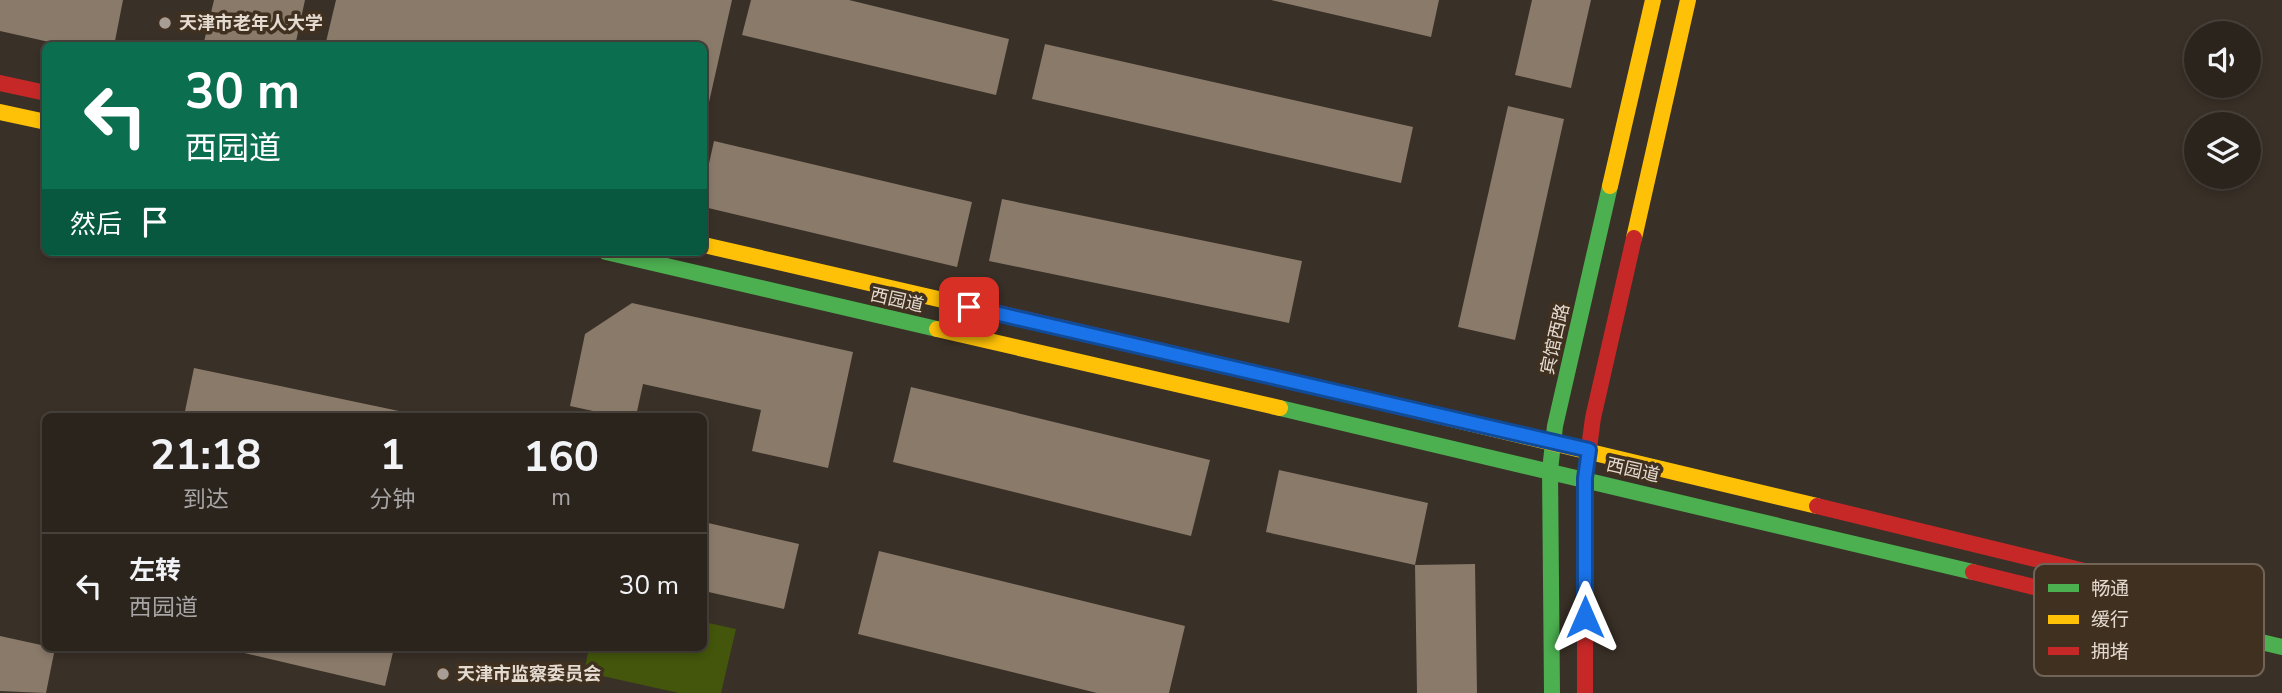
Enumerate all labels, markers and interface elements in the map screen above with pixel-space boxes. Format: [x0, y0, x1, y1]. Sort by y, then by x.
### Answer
place label: 天津市老年人大学 [179, 11, 323, 35]
marker: 天津市老年人大学 [157, 15, 173, 31]
map controls [2184, 21, 2261, 189]
button: sound [2184, 21, 2261, 98]
text: 30 m [185, 58, 300, 125]
icon: left [70, 70, 161, 161]
button: layers [2184, 112, 2261, 189]
text: 西园道 [185, 127, 281, 170]
icon: arrive [136, 203, 174, 241]
text: 然后 [70, 207, 122, 242]
pin [939, 277, 999, 337]
street label: 西园道 [868, 282, 926, 318]
icon: arrive [950, 288, 988, 326]
street label: 宾馆西路 [1535, 301, 1575, 377]
text: 21:18 [150, 427, 261, 484]
text: 1 [380, 427, 405, 484]
text: 160 [523, 429, 599, 486]
street label: 西园道 [1604, 452, 1662, 488]
text: m [551, 482, 571, 513]
text: 到达 [183, 484, 229, 515]
text: 分钟 [369, 484, 415, 515]
text: 左转 [129, 553, 181, 588]
legend [2034, 564, 2264, 676]
icon: left [70, 567, 108, 605]
text: 30 m [619, 568, 679, 603]
text: 畅通 [2091, 576, 2129, 602]
position arrow [1548, 580, 1622, 654]
text: 西园道 [129, 592, 198, 623]
text: 缓行 [2091, 607, 2129, 633]
text: 拥堵 [2091, 639, 2129, 665]
place label: 天津市监察委员会 [457, 662, 601, 686]
marker: 天津市监察委员会 [435, 666, 451, 682]

